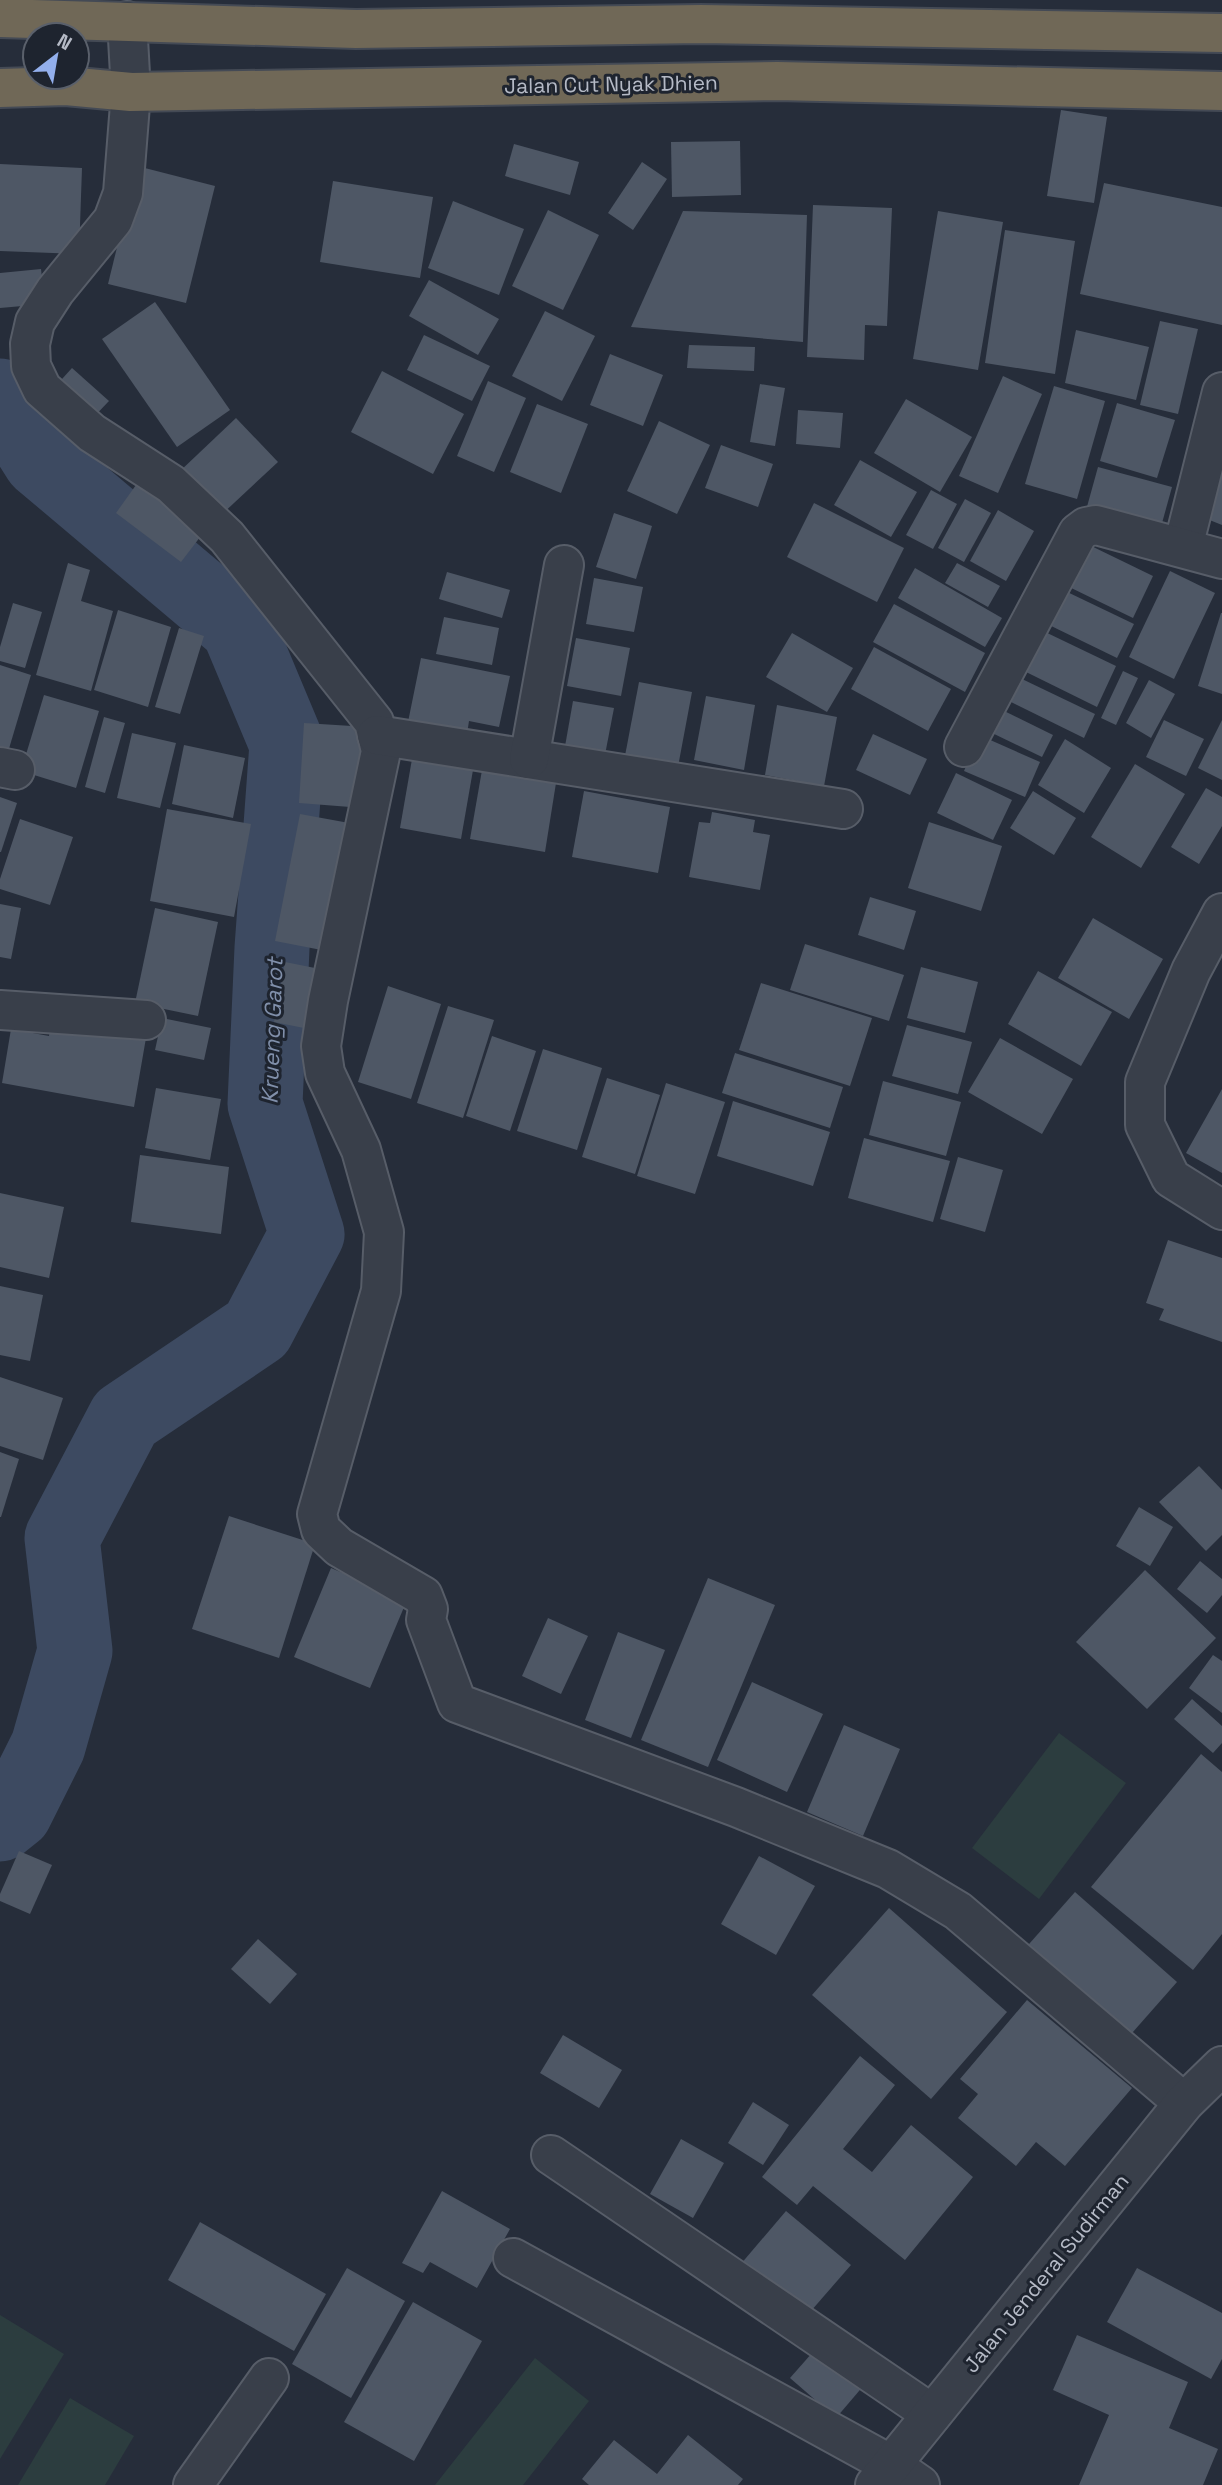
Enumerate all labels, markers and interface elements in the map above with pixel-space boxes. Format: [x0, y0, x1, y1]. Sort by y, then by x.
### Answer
north arrow [21, 21, 91, 91]
text: N [53, 28, 76, 56]
street label: Jalan Cut Nyak Dhien [504, 69, 718, 99]
water label: Krueng Garot [254, 955, 290, 1105]
street label: Jalan Jenderal Sudirman [957, 2168, 1135, 2378]

